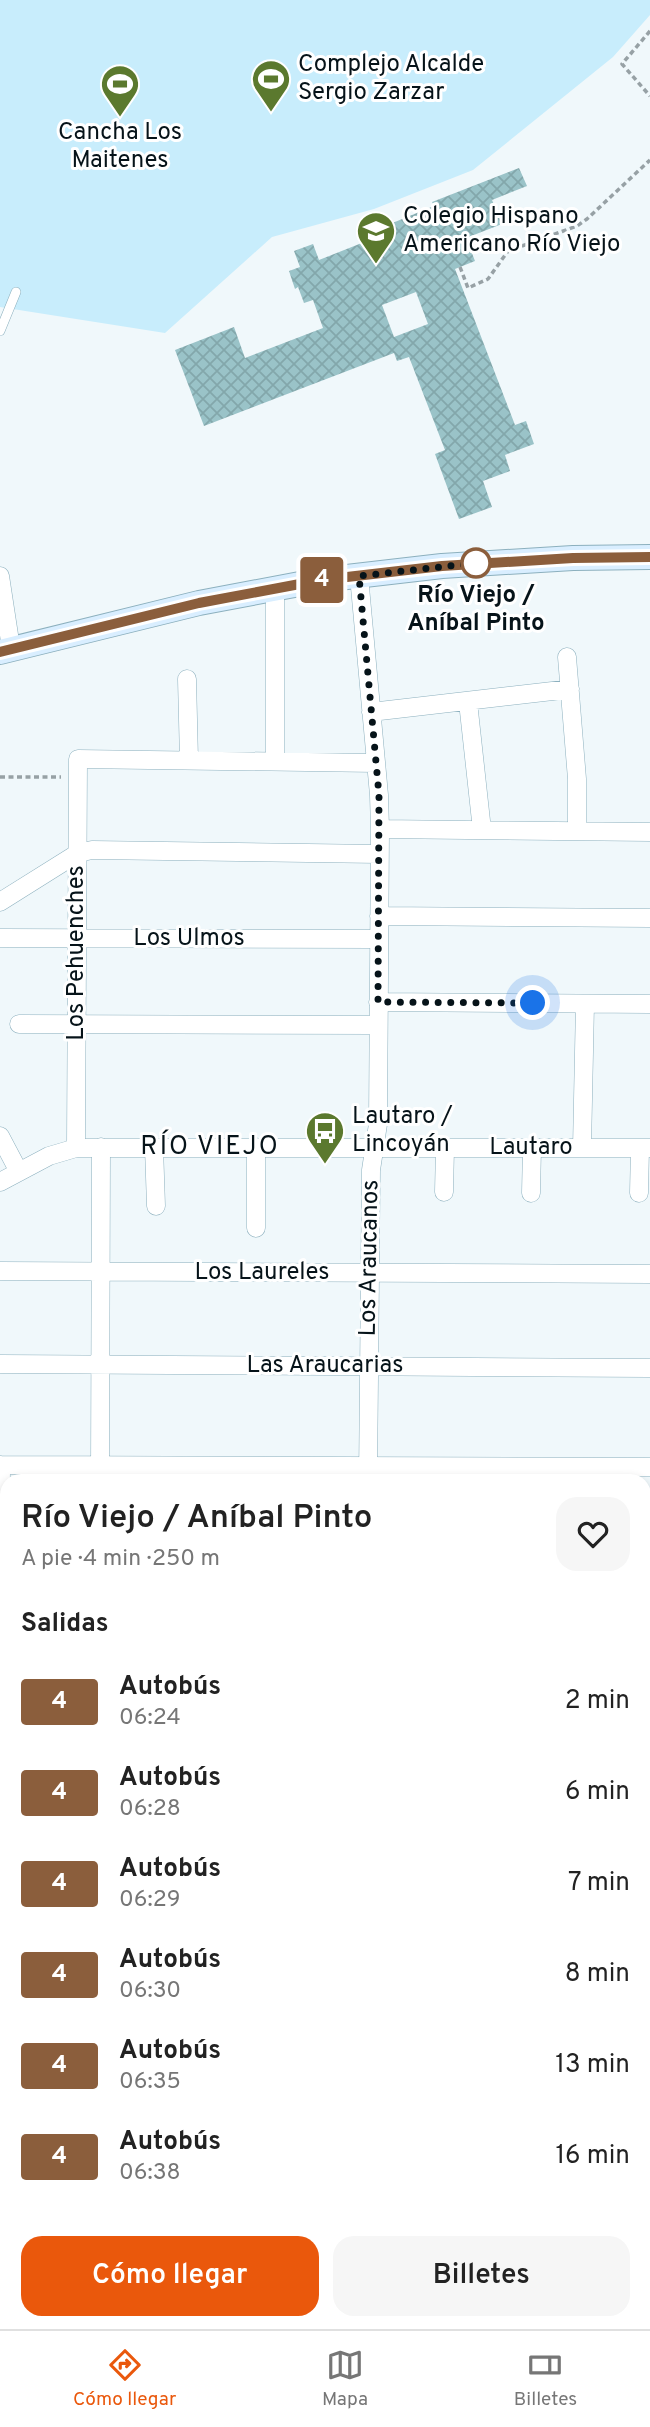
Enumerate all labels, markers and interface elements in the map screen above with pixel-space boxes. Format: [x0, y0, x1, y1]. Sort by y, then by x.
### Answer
place label: Complejo Alcalde Sergio Zarzar [298, 50, 484, 108]
sports icon: Complejo Alcalde Sergio Zarzar [250, 58, 292, 113]
sports icon: Cancha Los Maitenes [99, 63, 141, 118]
place label: Cancha Los Maitenes [58, 118, 182, 176]
place label: Colegio Hispano Americano Río Viejo [403, 202, 620, 260]
school or university icon: Colegio Hispano Americano Río Viejo [355, 210, 397, 265]
marker: Río Viejo / Aníbal Pinto [461, 548, 491, 578]
line badge: 4 [299, 557, 345, 603]
text: 4 [314, 565, 330, 595]
place label: Río Viejo / Aníbal Pinto [407, 581, 545, 639]
street label: Los Pehuenches [62, 865, 92, 1041]
street label: Los Ulmos [133, 924, 245, 954]
your location [515, 985, 550, 1020]
place label: Lautaro / Lincoyán [352, 1102, 453, 1160]
bus stop icon: Lautaro / Lincoyán [304, 1110, 346, 1165]
district label: RÍO VIEJO [140, 1129, 280, 1164]
street label: Lautaro [489, 1133, 573, 1163]
street label: Los Araucanos [354, 1179, 386, 1337]
street label: Los Laureles [194, 1258, 330, 1288]
street label: Las Araucarias [246, 1351, 404, 1381]
button: heart [556, 1497, 630, 1571]
text: Río Viejo / Aníbal Pinto [21, 1498, 372, 1540]
text: A pie · 4 min · 250 m [21, 1545, 220, 1574]
text: Salidas [21, 1608, 109, 1641]
text: Autobús [119, 1671, 221, 1704]
text: 2 min [565, 1685, 630, 1718]
text: 4 [52, 1687, 67, 1717]
text: 06:24 [119, 1704, 181, 1733]
text: Autobús [119, 1762, 221, 1795]
text: 6 min [565, 1776, 630, 1809]
text: 4 [52, 1778, 67, 1808]
text: 06:28 [119, 1795, 181, 1824]
text: Autobús [119, 1853, 221, 1886]
text: 7 min [568, 1867, 630, 1900]
text: 4 [52, 1869, 67, 1899]
text: 06:29 [119, 1886, 180, 1915]
text: Autobús [119, 1944, 221, 1977]
text: 8 min [565, 1958, 630, 1991]
text: 4 [52, 1960, 67, 1990]
text: 06:30 [119, 1977, 181, 2006]
text: Autobús [119, 2035, 221, 2068]
text: 13 min [555, 2049, 630, 2082]
text: 4 [52, 2051, 67, 2081]
text: 06:35 [119, 2068, 181, 2097]
text: Autobús [119, 2126, 221, 2159]
text: 16 min [555, 2140, 630, 2173]
text: 4 [52, 2142, 67, 2172]
text: 06:38 [119, 2159, 181, 2188]
button: Cómo llegar [21, 2236, 319, 2316]
button: Billetes [333, 2236, 630, 2316]
tab: Cómo llegar [73, 2346, 176, 2412]
tab: Mapa [322, 2346, 368, 2412]
tab: Billetes [514, 2346, 577, 2412]

